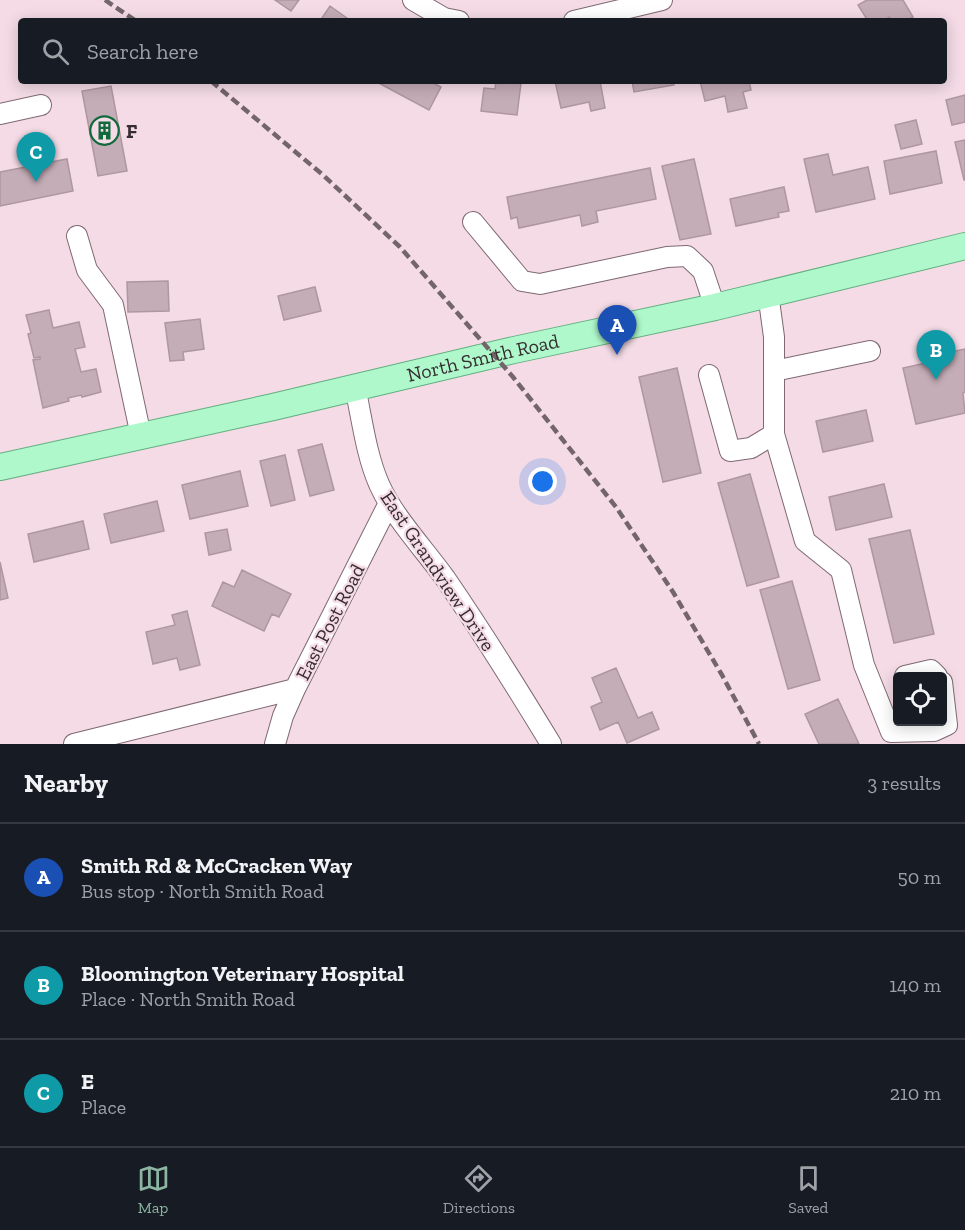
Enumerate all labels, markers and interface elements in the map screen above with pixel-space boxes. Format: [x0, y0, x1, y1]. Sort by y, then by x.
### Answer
search box [18, 18, 947, 84]
icon: search [39, 35, 72, 68]
text: Search here [87, 38, 198, 65]
building icon: F [89, 115, 121, 147]
place label: F [126, 119, 137, 143]
pin: C [16, 132, 56, 182]
pin: A [598, 306, 636, 355]
street label: North Smith Road [404, 329, 561, 387]
pin: B [916, 330, 956, 380]
your location [528, 467, 557, 496]
street label: East Grandview Drive [376, 486, 500, 656]
street label: East Post Road [290, 560, 370, 684]
map controls [893, 672, 947, 726]
button: locate [893, 672, 947, 726]
text: Nearby [24, 767, 108, 799]
text: 3 results [867, 771, 941, 795]
text: Smith Rd & McCracken Way [81, 852, 352, 879]
text: A [37, 865, 50, 889]
text: 50 m [897, 865, 941, 889]
text: Bus stop · North Smith Road [81, 879, 324, 903]
text: Bloomington Veterinary Hospital [81, 960, 404, 987]
text: B [37, 973, 50, 997]
text: 140 m [889, 973, 941, 997]
text: Place · North Smith Road [81, 987, 295, 1011]
text: E [81, 1068, 94, 1095]
text: C [37, 1081, 50, 1105]
text: 210 m [890, 1081, 941, 1105]
text: Place [81, 1095, 126, 1119]
tab: Map [137, 1162, 170, 1217]
tab: Directions [443, 1162, 515, 1217]
tab: Saved [788, 1162, 828, 1217]

